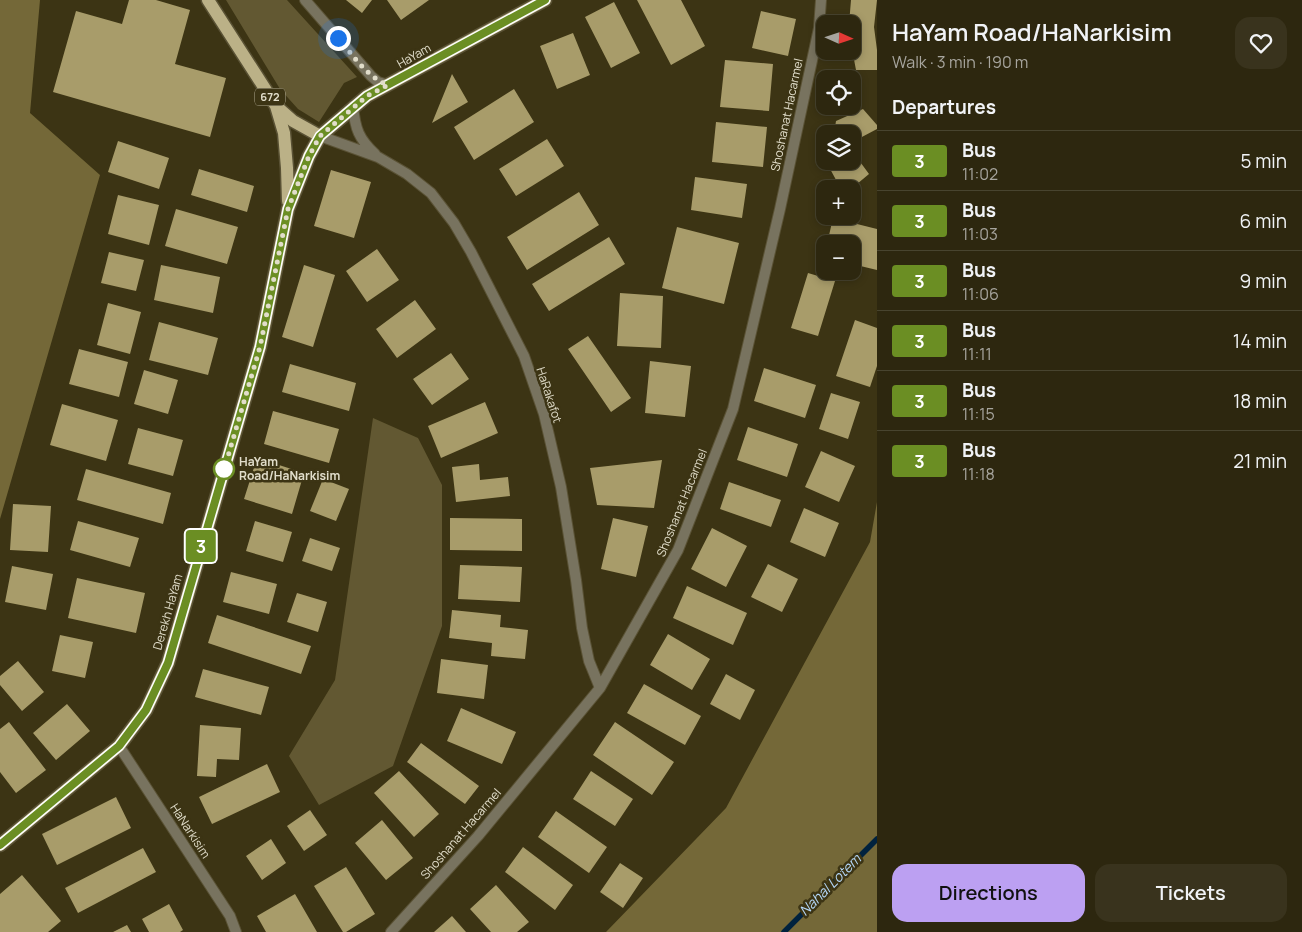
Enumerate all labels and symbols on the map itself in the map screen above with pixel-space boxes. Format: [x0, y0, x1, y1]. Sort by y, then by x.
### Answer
north arrow [816, 15, 861, 60]
your location [326, 26, 351, 51]
street label: HaYam [394, 39, 434, 72]
street label: Shoshanat Hacarmel [766, 57, 807, 173]
road number: 672 [255, 88, 285, 105]
street label: HaRakafot [532, 365, 567, 425]
street label: Shoshanat Hacarmel [652, 446, 711, 559]
place label: HaYam Road/HaNarkisim [239, 453, 340, 484]
marker: HaYam Road/HaNarkisim [213, 458, 235, 480]
line badge: 3 [185, 530, 217, 562]
street label: Derekh HaYam [149, 572, 187, 652]
street label: Shoshanat Hacarmel [416, 785, 505, 883]
street label: HaNarkisim [166, 800, 214, 861]
water label: Nahal Lotem [795, 849, 865, 920]

